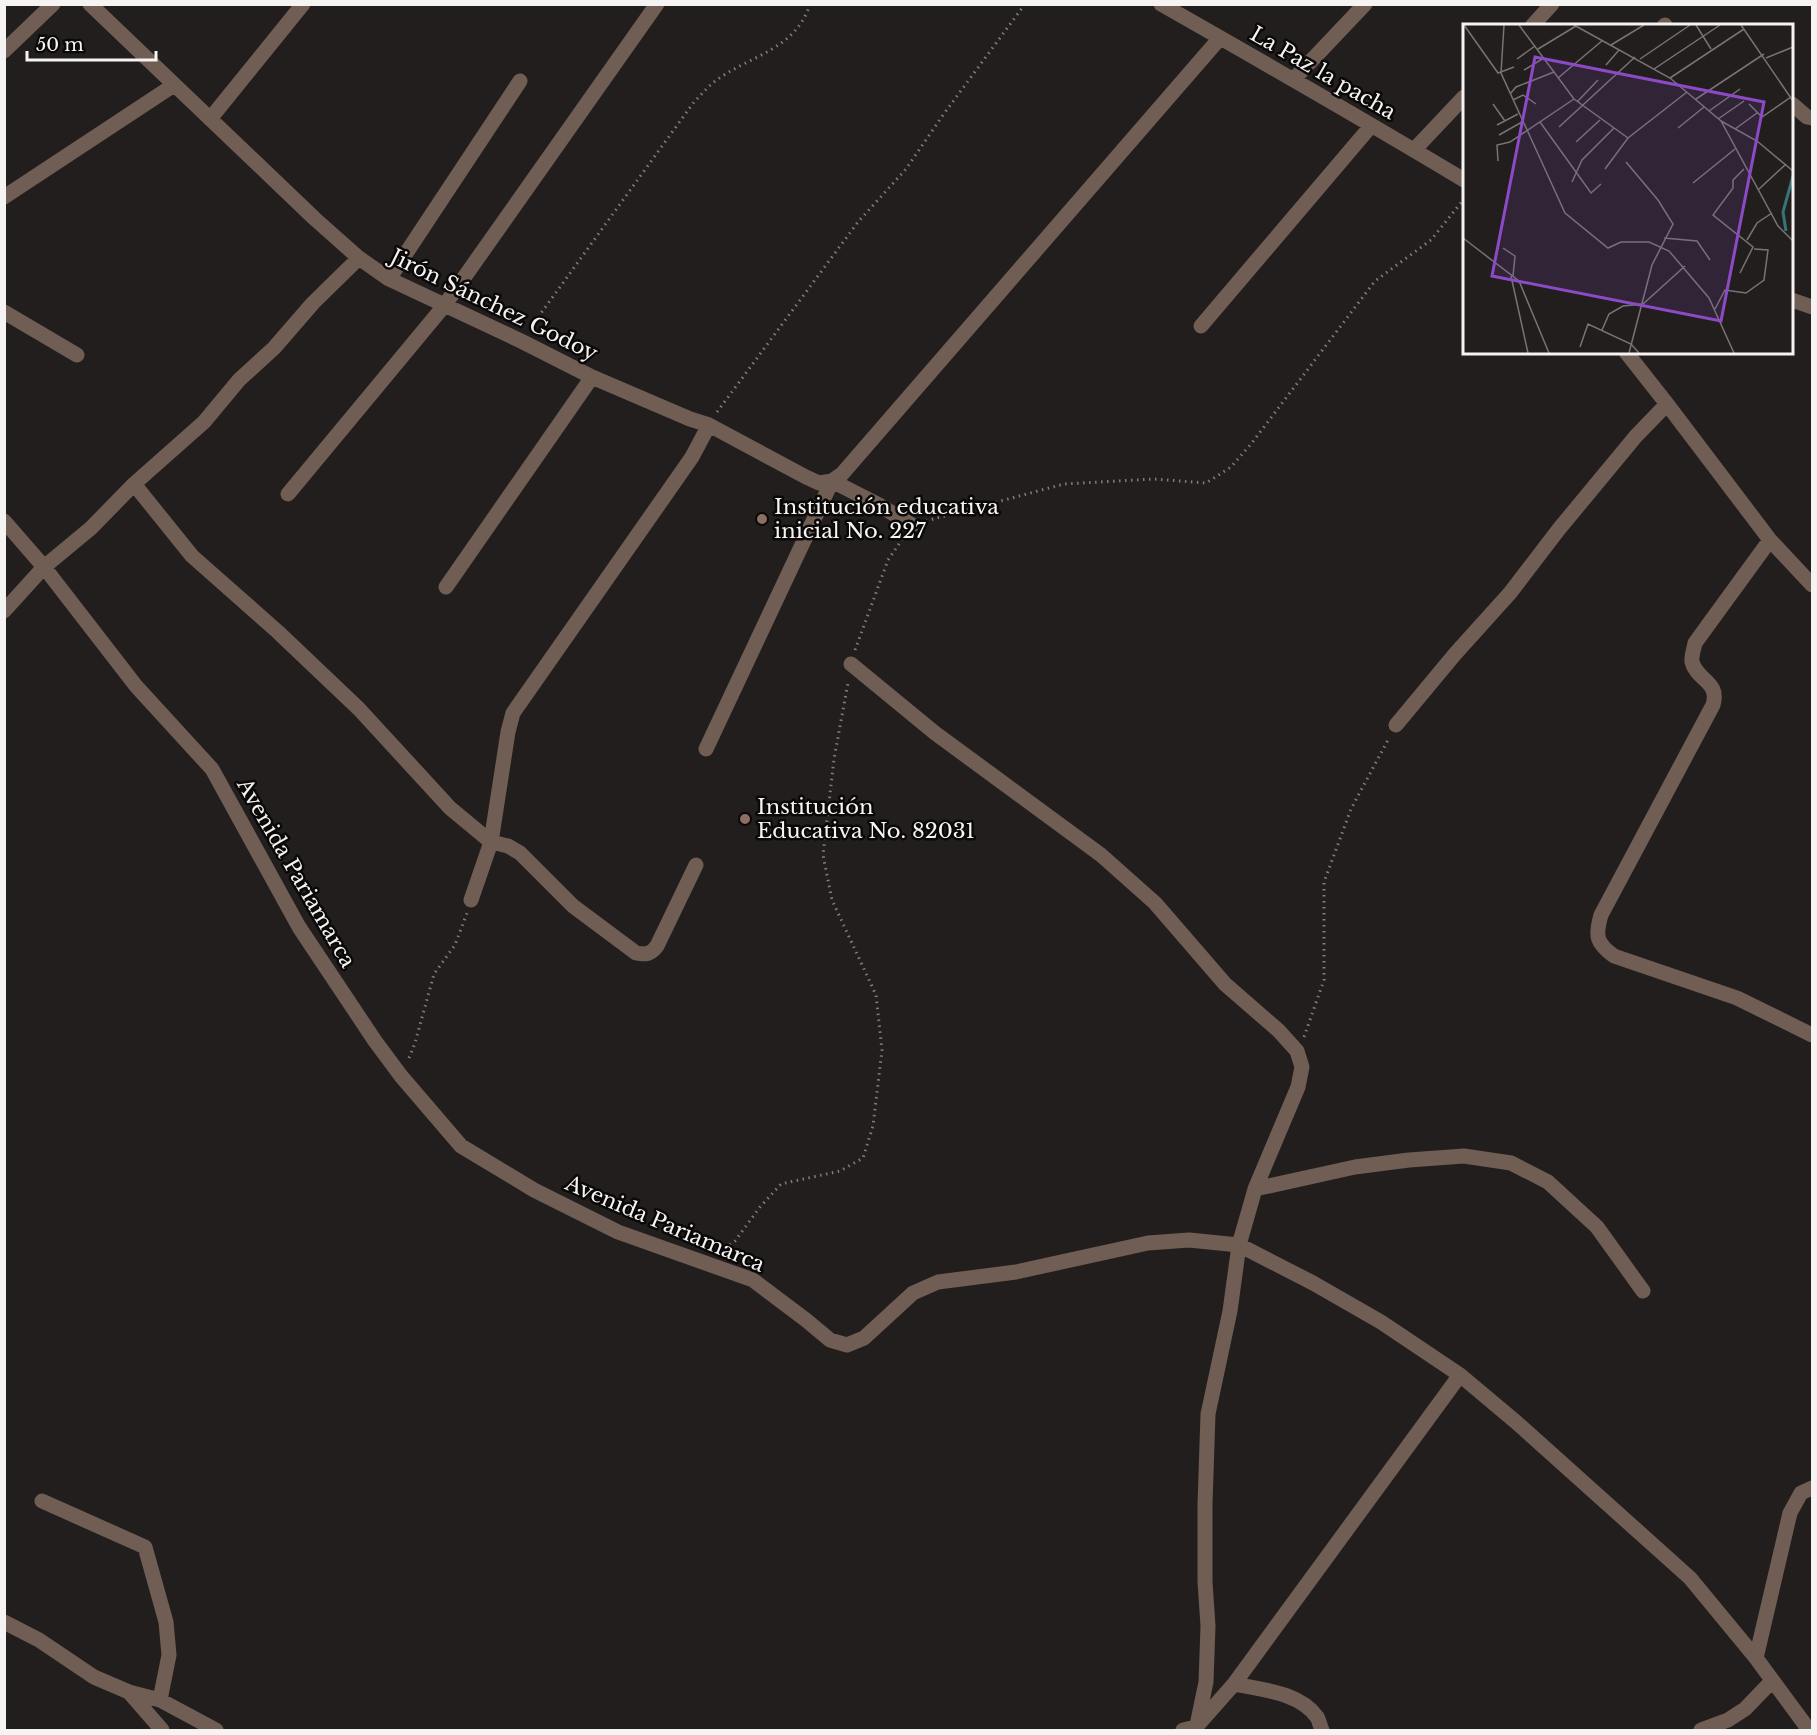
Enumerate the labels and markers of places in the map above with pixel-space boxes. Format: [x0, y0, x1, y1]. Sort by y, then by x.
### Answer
place label: Institución educativa inicial No. 227 [774, 494, 999, 544]
marker: Institución educativa inicial No. 227 [755, 512, 769, 526]
place label: Institución Educativa No. 82031 [757, 794, 975, 844]
marker: Institución Educativa No. 82031 [738, 812, 752, 826]

